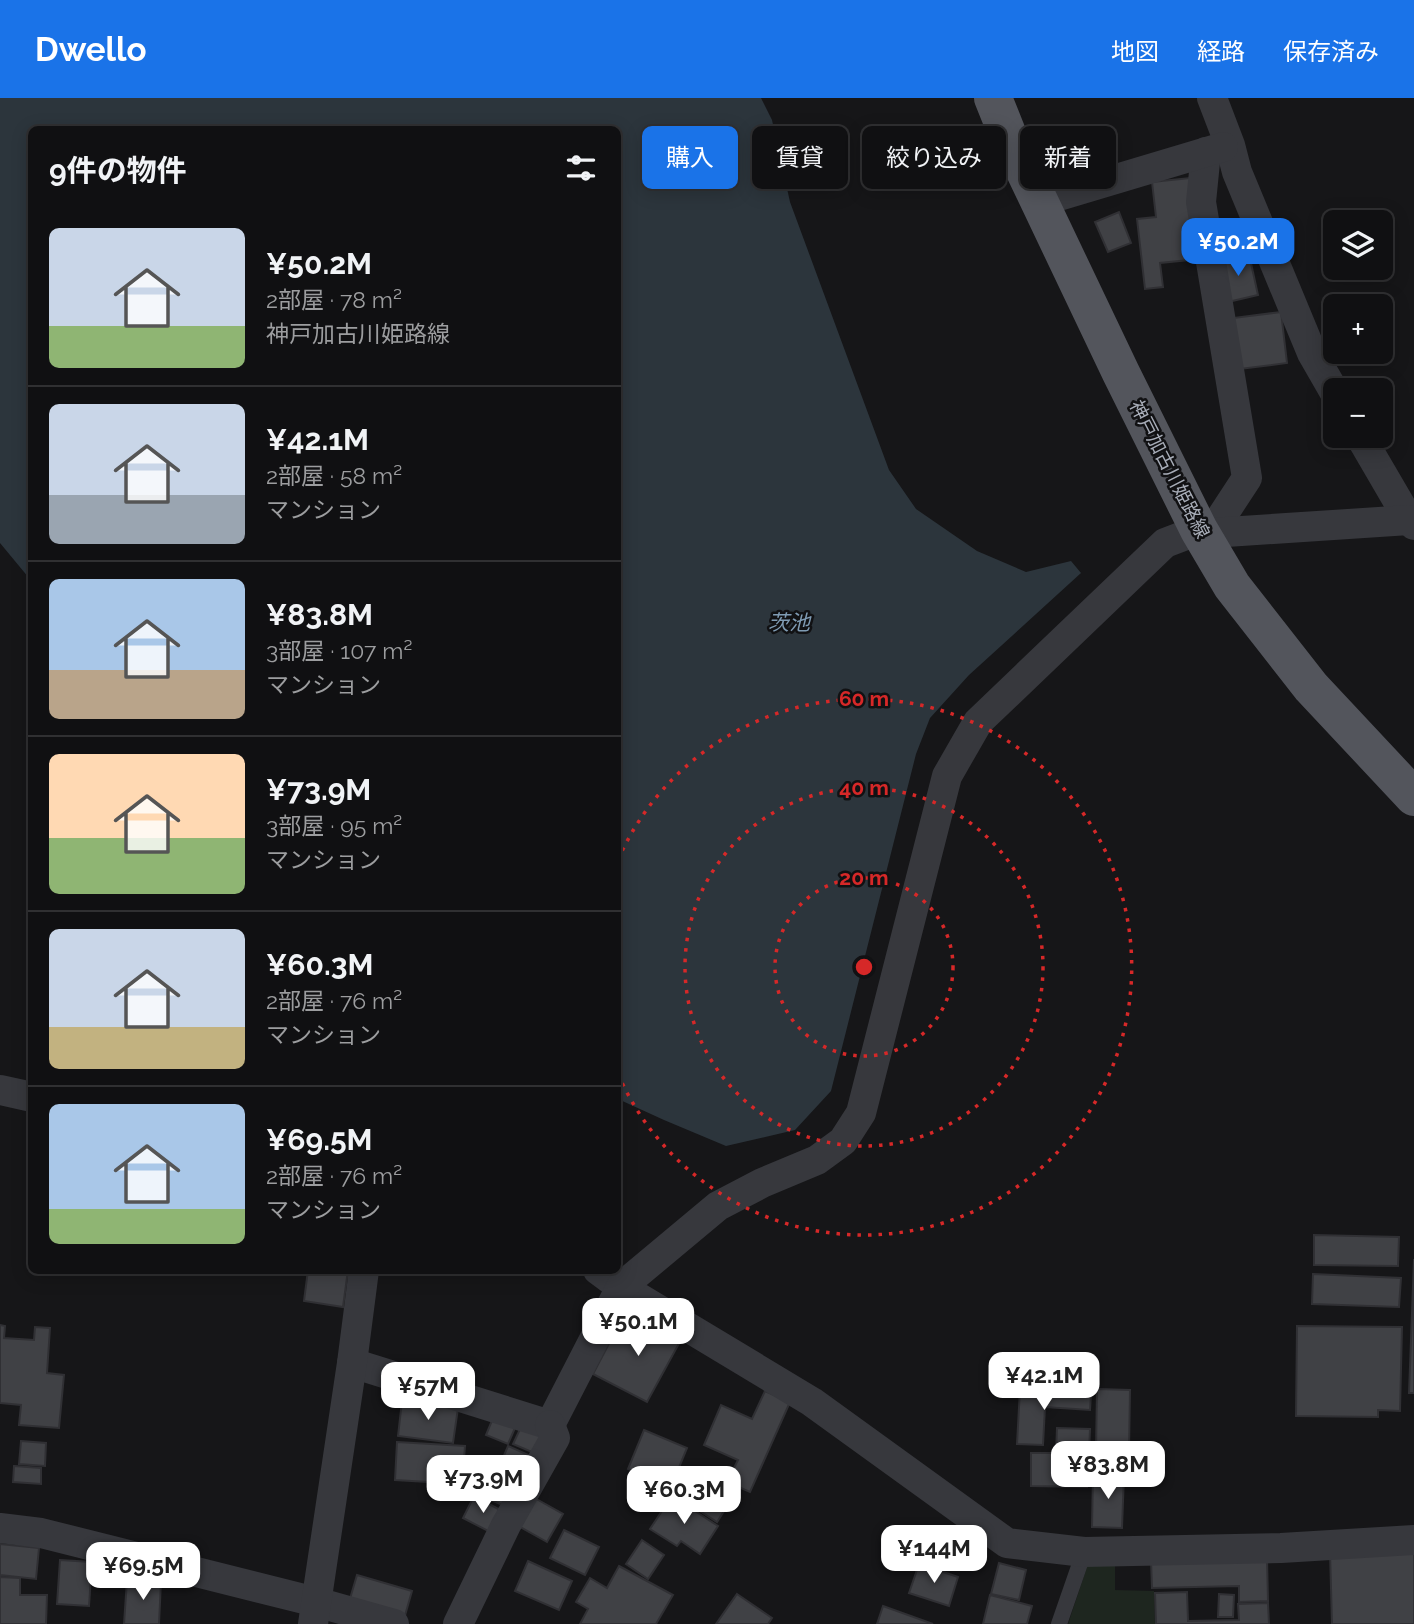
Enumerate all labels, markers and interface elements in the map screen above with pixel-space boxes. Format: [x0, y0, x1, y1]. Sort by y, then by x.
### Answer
text: Dwello [35, 30, 146, 69]
text: 地図 [1111, 37, 1159, 66]
text: 経路 [1197, 37, 1245, 66]
text: 保存済み [1283, 37, 1379, 66]
chip: 購入 [642, 126, 738, 189]
chip: 賃貸 [752, 126, 848, 189]
chip: 絞り込み [862, 126, 1006, 189]
chip: 新着 [1020, 126, 1116, 189]
icon: filters [562, 149, 600, 187]
text: 9件の物件 [49, 153, 187, 188]
map controls [1323, 210, 1393, 448]
button: layers [1323, 210, 1393, 280]
pin: ¥50.2M [1181, 218, 1295, 278]
text: ¥50.2M [1197, 227, 1279, 254]
text: ¥50.2M [266, 246, 372, 281]
icon: home [105, 256, 189, 340]
text: 2部屋 · 78 m² [266, 286, 402, 313]
button: + [1323, 294, 1393, 364]
text: 神戸加古川姫路線 [266, 320, 450, 347]
button: − [1323, 378, 1393, 448]
street label: 神戸加古川姫路線 [1126, 396, 1214, 542]
text: ¥42.1M [266, 422, 369, 457]
icon: home [105, 432, 189, 516]
text: 2部屋 · 58 m² [266, 462, 402, 489]
text: マンション [266, 496, 381, 523]
text: ¥83.8M [266, 597, 373, 632]
icon: home [105, 607, 189, 691]
water label: 茨池 [768, 610, 812, 635]
text: 3部屋 · 107 m² [266, 637, 412, 664]
text: マンション [266, 671, 381, 698]
text: 60 m [839, 686, 889, 711]
text: ¥73.9M [266, 772, 371, 807]
text: 40 m [839, 775, 889, 800]
icon: home [105, 782, 189, 866]
text: 3部屋 · 95 m² [266, 812, 402, 839]
text: マンション [266, 846, 381, 873]
text: 20 m [839, 865, 889, 890]
text: ¥60.3M [266, 947, 373, 982]
centre of rings [852, 955, 876, 979]
icon: home [105, 957, 189, 1041]
text: 2部屋 · 76 m² [266, 987, 402, 1014]
text: マンション [266, 1021, 381, 1048]
text: ¥69.5M [266, 1122, 373, 1157]
icon: home [105, 1132, 189, 1216]
text: 2部屋 · 76 m² [266, 1162, 402, 1189]
text: マンション [266, 1196, 381, 1223]
pin: ¥50.1M [581, 1298, 695, 1358]
text: ¥50.1M [598, 1307, 678, 1334]
pin: ¥42.1M [987, 1352, 1101, 1412]
text: ¥42.1M [1005, 1361, 1083, 1388]
pin: ¥57M [387, 1362, 469, 1422]
text: ¥57M [397, 1371, 459, 1398]
pin: ¥83.8M [1051, 1442, 1165, 1501]
text: ¥83.8M [1067, 1450, 1149, 1477]
pin: ¥73.9M [426, 1456, 540, 1515]
text: ¥73.9M [443, 1464, 523, 1491]
pin: ¥60.3M [627, 1466, 741, 1526]
text: ¥60.3M [643, 1475, 725, 1502]
pin: ¥144M [885, 1526, 983, 1585]
text: ¥144M [897, 1534, 971, 1561]
pin: ¥69.5M [86, 1542, 200, 1602]
text: ¥69.5M [102, 1551, 184, 1578]

